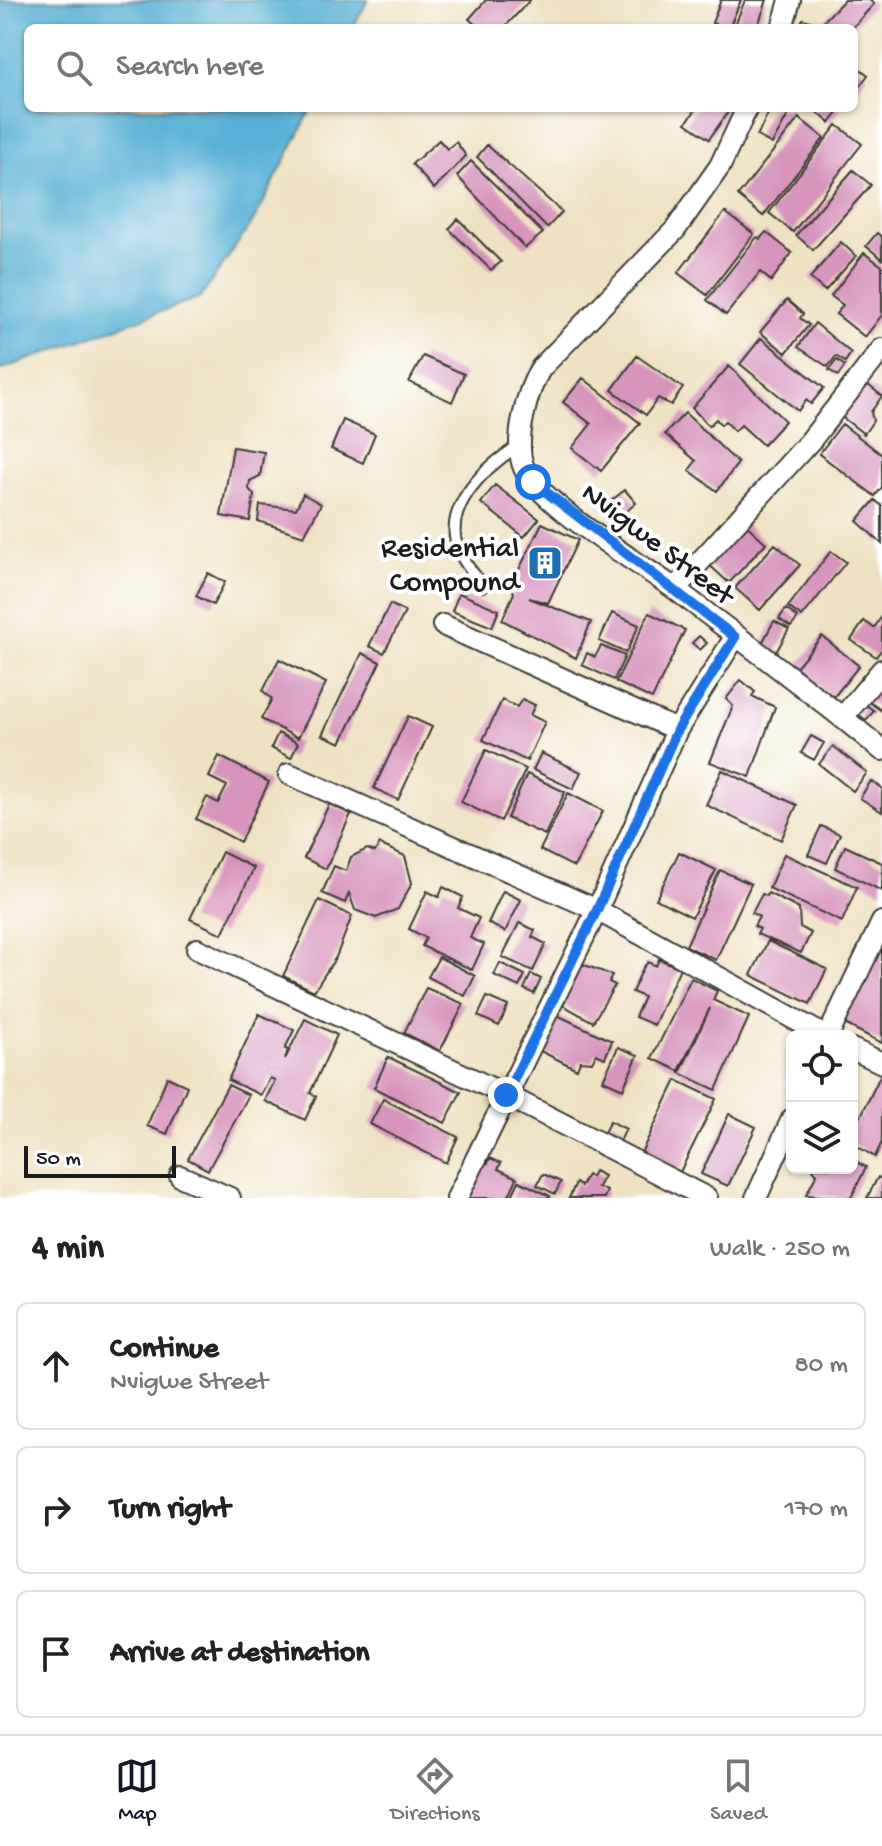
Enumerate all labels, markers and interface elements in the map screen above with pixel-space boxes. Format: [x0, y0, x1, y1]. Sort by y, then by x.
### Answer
search box [24, 24, 858, 112]
icon: search [52, 46, 96, 90]
text: Search here [116, 51, 264, 86]
route start [515, 464, 551, 500]
street label: Nvigwe Street [573, 477, 742, 616]
place label: Residential Compound [381, 533, 521, 602]
building icon: Residential Compound [526, 544, 564, 582]
map controls [786, 1030, 858, 1174]
button: locate [786, 1030, 858, 1102]
route end [488, 1077, 524, 1113]
button: layers [786, 1102, 858, 1174]
scale bar [24, 1142, 176, 1178]
text: 50 m [36, 1147, 81, 1173]
text: 4 min [32, 1230, 104, 1270]
text: Walk · 250 m [710, 1235, 850, 1266]
text: Continue [110, 1333, 219, 1368]
icon: ahead [34, 1344, 78, 1388]
text: 80 m [794, 1351, 848, 1382]
text: Nvigwe Street [110, 1368, 268, 1399]
icon: right [34, 1488, 78, 1532]
text: Turn right [110, 1493, 230, 1528]
text: 170 m [785, 1495, 848, 1526]
icon: arrive [34, 1632, 78, 1676]
text: Arrive at destination [110, 1637, 370, 1672]
tab: Map [115, 1754, 159, 1828]
tab: Directions [390, 1754, 480, 1828]
tab: Saved [710, 1754, 767, 1828]

